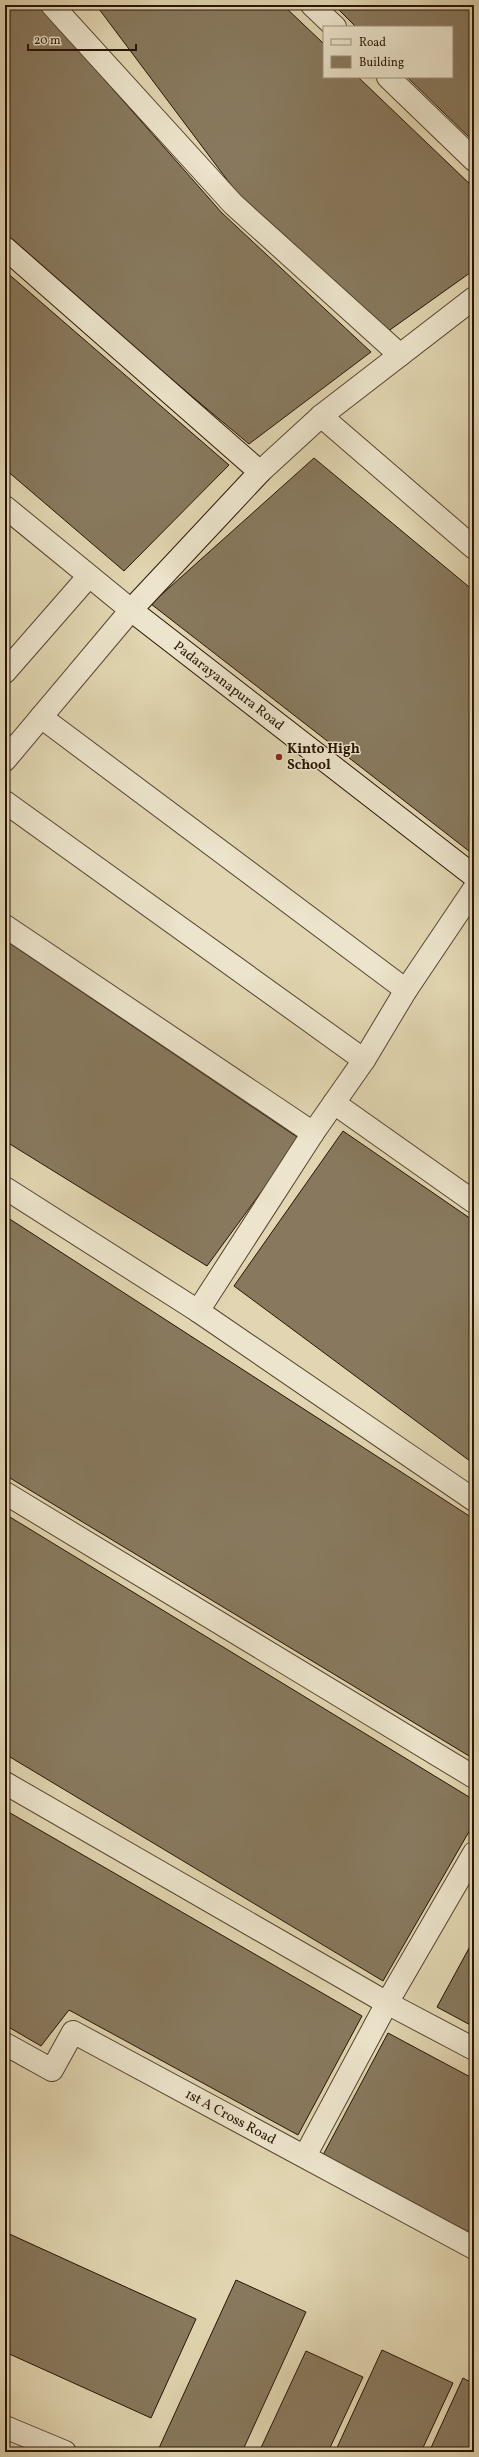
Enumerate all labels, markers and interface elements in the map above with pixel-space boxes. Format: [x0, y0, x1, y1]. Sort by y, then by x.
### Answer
scale bar [28, 26, 136, 52]
legend [323, 26, 453, 78]
text: 20 m [34, 33, 61, 49]
text: Road [359, 35, 386, 51]
text: Building [359, 55, 404, 71]
street label: Padarayanapura Road [169, 637, 288, 735]
place label: Kinto High School [287, 740, 360, 775]
marker: Kinto High School [274, 752, 284, 762]
street label: 1st A Cross Road [182, 2085, 279, 2149]

